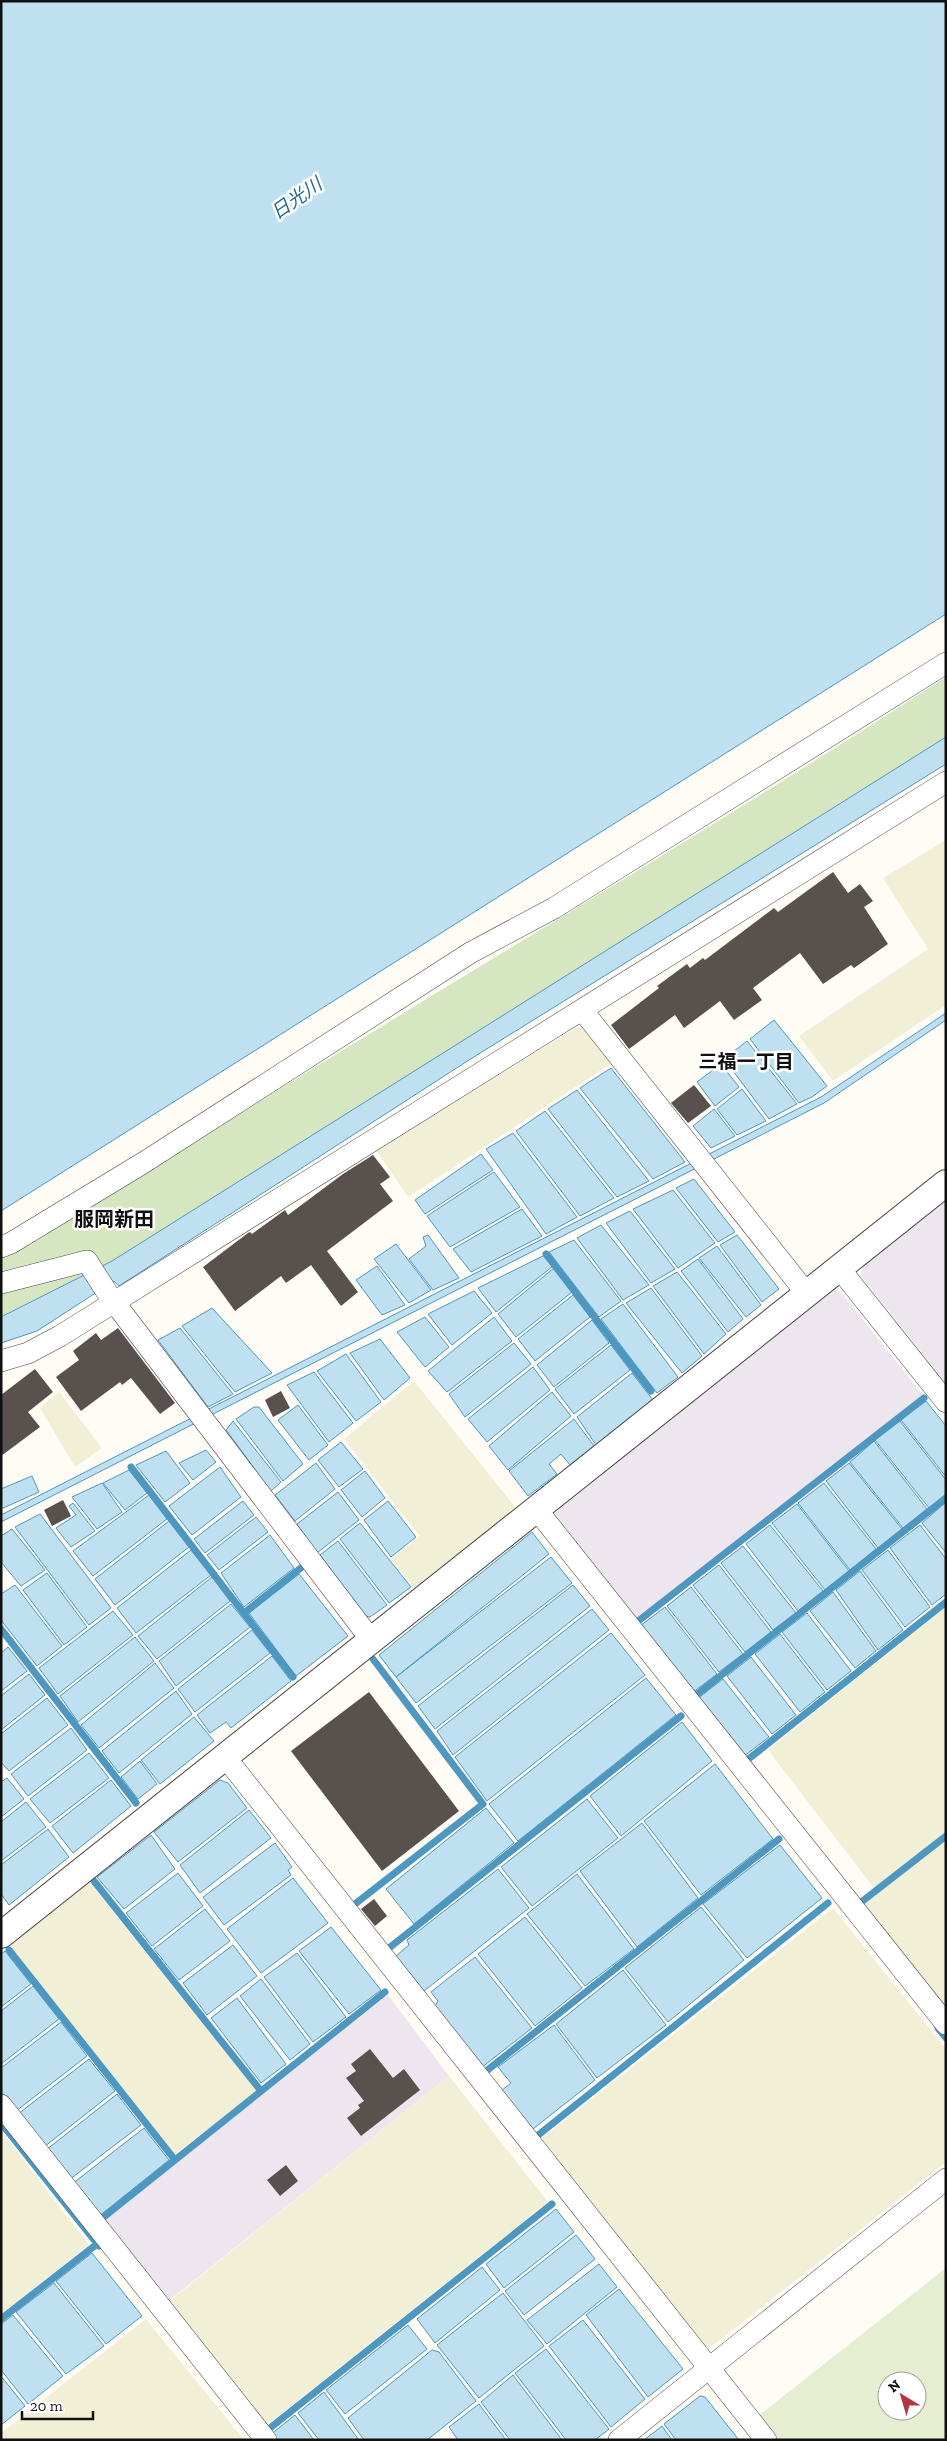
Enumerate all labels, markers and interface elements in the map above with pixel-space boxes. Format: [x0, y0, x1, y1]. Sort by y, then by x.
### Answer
water label: 日光川 [266, 171, 328, 224]
district label: 三福一丁目 [698, 1050, 794, 1073]
district label: 服岡新田 [74, 1207, 154, 1231]
north arrow [877, 2371, 927, 2421]
text: N [885, 2376, 904, 2396]
scale bar [22, 2388, 94, 2420]
text: 20 m [30, 2397, 63, 2415]

